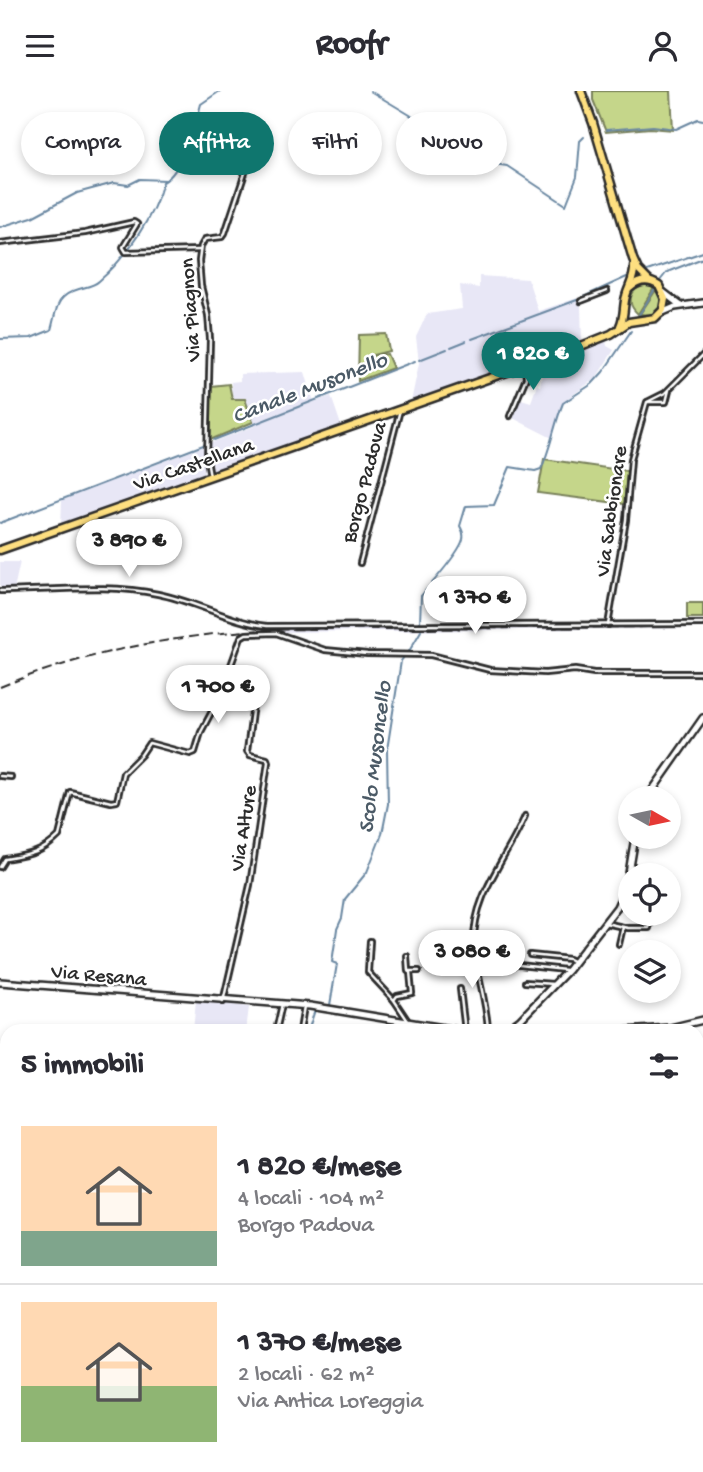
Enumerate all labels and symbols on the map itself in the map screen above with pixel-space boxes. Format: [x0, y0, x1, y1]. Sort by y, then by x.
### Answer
street label: Via Piagnon [176, 257, 209, 363]
pin: 1 820 € [468, 333, 598, 392]
water label: Canale Musonello [229, 347, 392, 431]
street label: Borgo Padova [338, 418, 395, 547]
street label: Via Castellana [130, 434, 259, 499]
street label: Via Sabbionare [592, 443, 635, 579]
pin: 3 890 € [64, 519, 194, 579]
pin: 1 370 € [410, 577, 540, 636]
pin: 1 700 € [153, 665, 283, 725]
water label: Scolo Musoncello [354, 679, 399, 835]
street label: Via Alture [226, 783, 265, 874]
north arrow [618, 786, 681, 849]
pin: 3 080 € [407, 930, 537, 990]
street label: Via Resana [49, 961, 149, 994]

